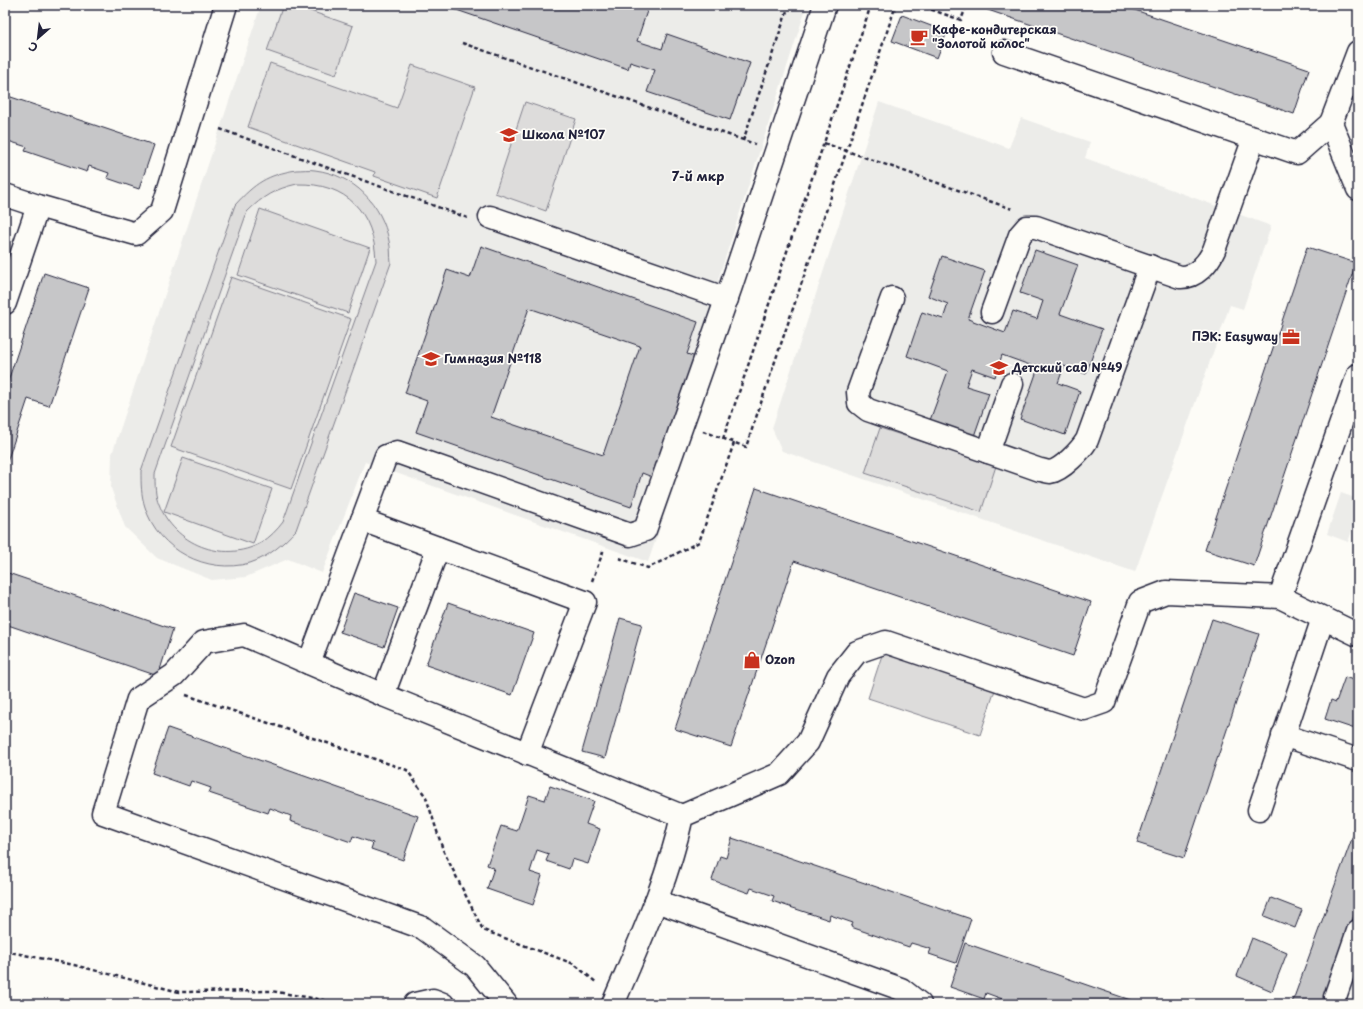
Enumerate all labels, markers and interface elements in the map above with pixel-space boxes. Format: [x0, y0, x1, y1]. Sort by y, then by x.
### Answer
north arrow [18, 18, 58, 58]
place label: Кафе-кондитерская "Золотой колос" [932, 20, 1057, 52]
cafe icon: Кафе-кондитерская "Золотой колос" [909, 27, 929, 47]
text: С [25, 38, 41, 57]
school or university icon: Школа №107 [499, 125, 519, 145]
place label: Школа №107 [522, 125, 605, 143]
district label: 7-й мкр [672, 166, 724, 185]
place label: ПЭК: Easyway [1192, 327, 1278, 345]
office icon: ПЭК: Easyway [1281, 327, 1301, 347]
school or university icon: Гимназия №118 [421, 349, 441, 369]
place label: Гимназия №118 [444, 349, 542, 367]
school or university icon: Детский сад №49 [989, 358, 1009, 378]
place label: Детский сад №49 [1011, 358, 1122, 376]
shop icon: Ozon [742, 650, 762, 670]
place label: Ozon [765, 650, 795, 668]

